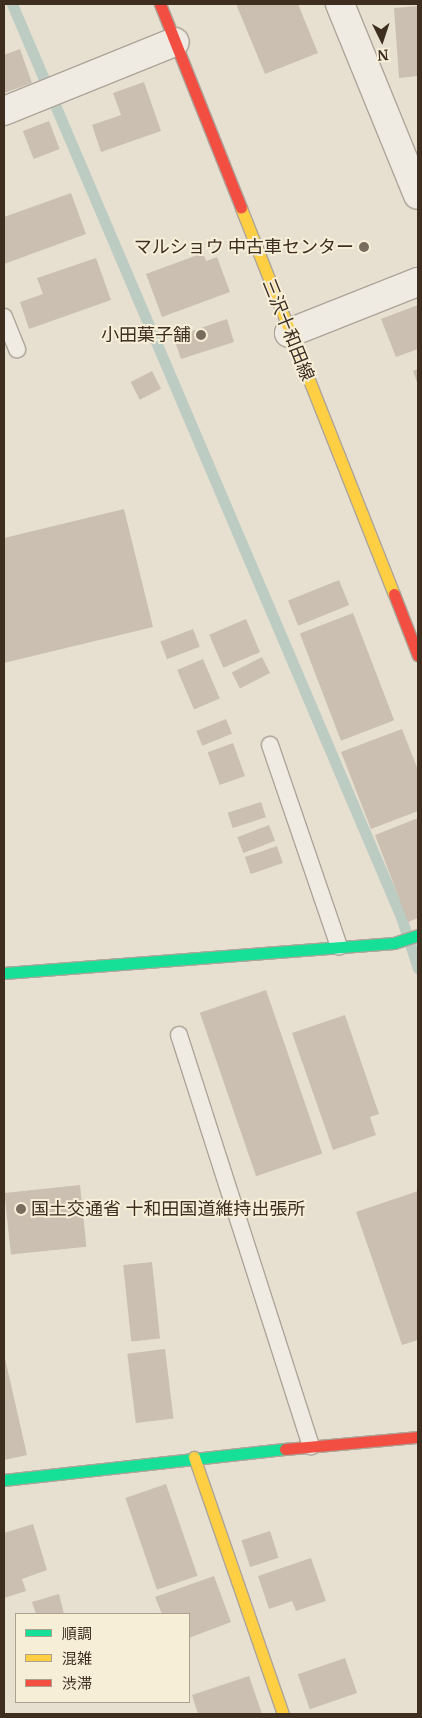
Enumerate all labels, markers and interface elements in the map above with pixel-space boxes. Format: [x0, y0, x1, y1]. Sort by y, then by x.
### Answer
north arrow [357, 15, 407, 65]
text: N [377, 46, 389, 64]
place label: マルショウ 中古車センター [134, 236, 354, 258]
marker: マルショウ 中古車センター [358, 241, 370, 253]
street label: 三沢十和田線 [258, 276, 318, 384]
place label: 小田菓子舗 [101, 324, 191, 346]
marker: 小田菓子舗 [195, 329, 207, 341]
place label: 国土交通省 十和田国道維持出張所 [31, 1198, 305, 1220]
marker: 国土交通省 十和田国道維持出張所 [15, 1203, 27, 1215]
legend [15, 1613, 190, 1703]
text: 順調 [62, 1624, 92, 1643]
text: 混雑 [62, 1649, 92, 1668]
text: 渋滞 [62, 1674, 92, 1693]

